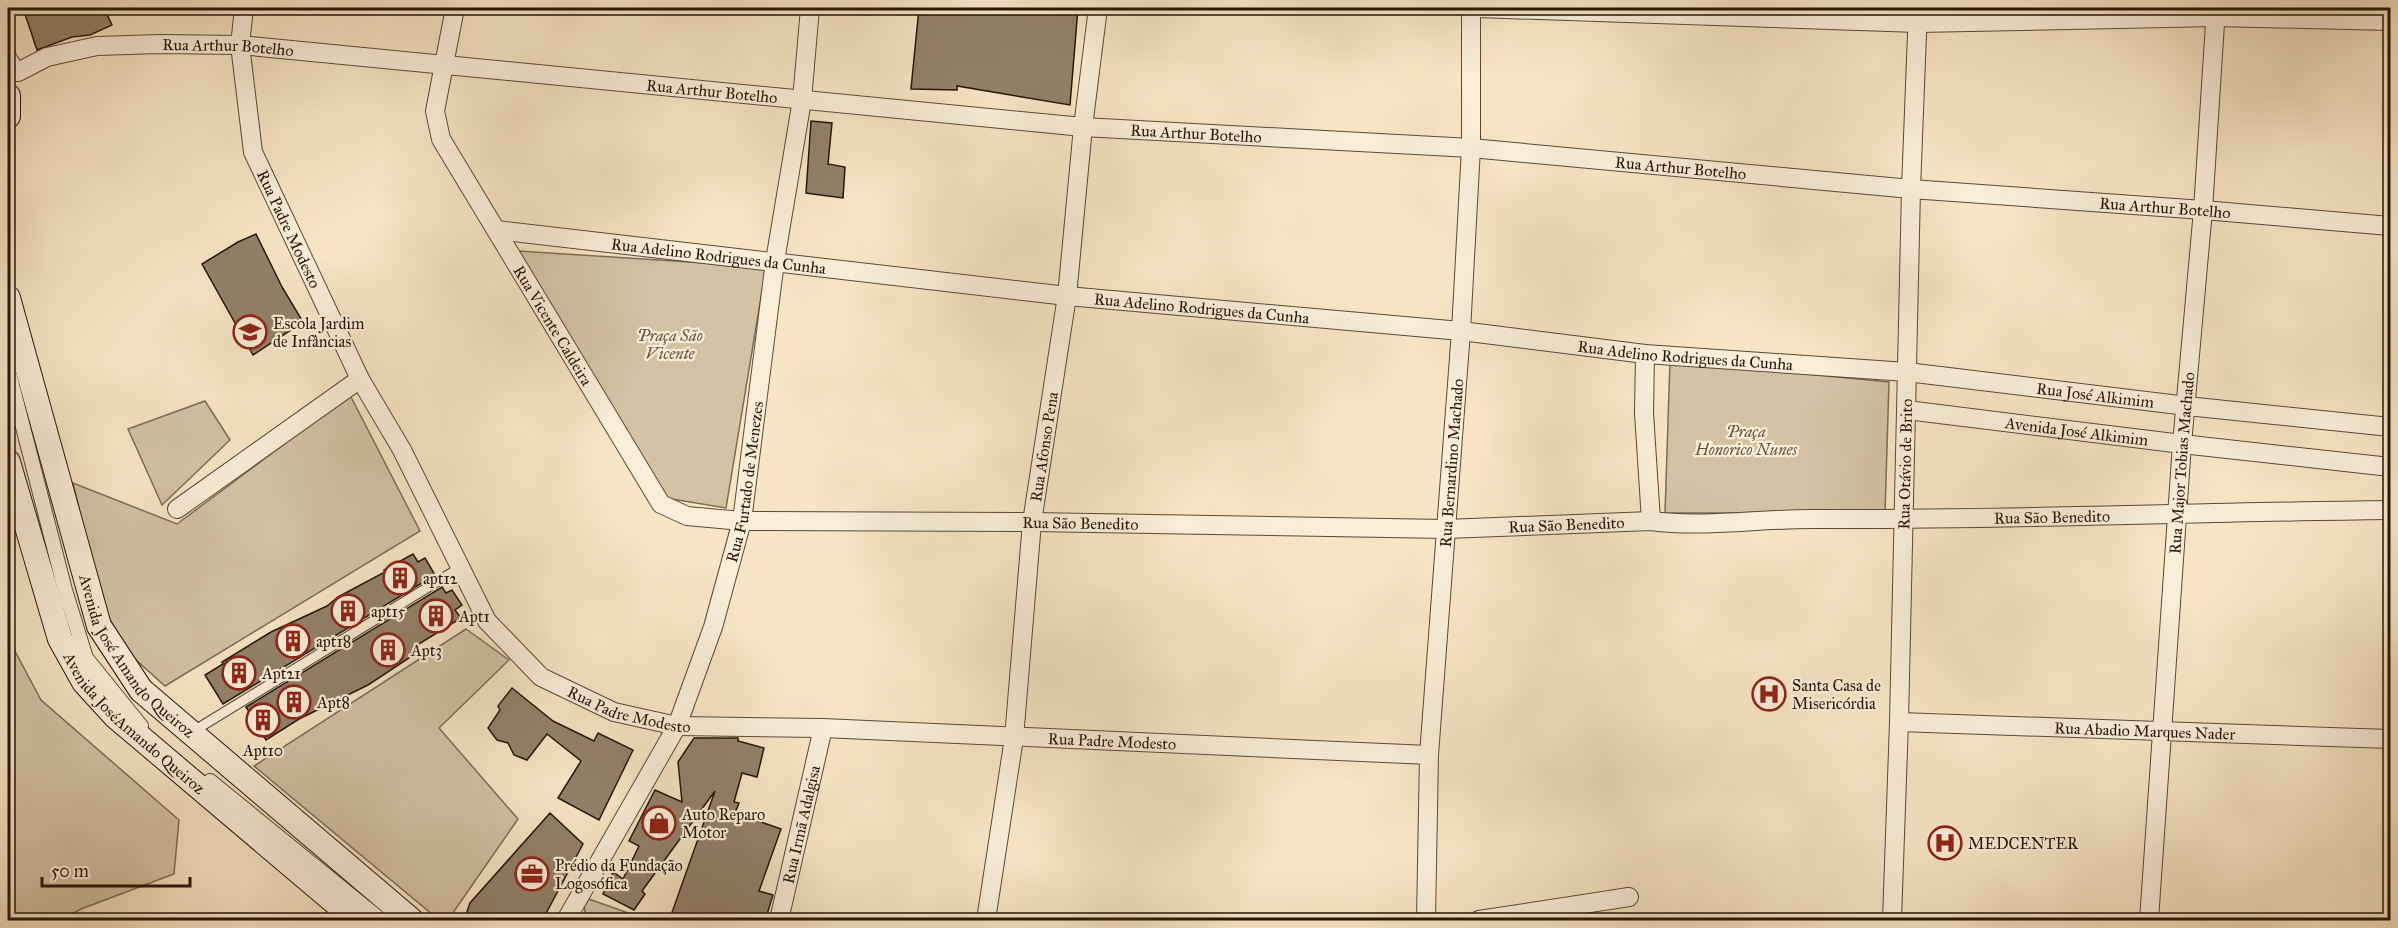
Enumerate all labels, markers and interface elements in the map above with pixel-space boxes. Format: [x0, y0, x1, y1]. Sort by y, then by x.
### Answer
street label: Rua Arthur Botelho [162, 35, 295, 60]
street label: Rua Arthur Botelho [645, 75, 778, 107]
street label: Rua Arthur Botelho [1130, 120, 1262, 146]
street label: Rua Arthur Botelho [1614, 152, 1747, 183]
street label: Rua Padre Modesto [253, 167, 325, 291]
street label: Rua Arthur Botelho [2099, 193, 2231, 222]
street label: Rua Adelino Rodrigues da Cunha [610, 234, 827, 278]
street label: Rua Vicente Caldeira [510, 262, 597, 389]
street label: Rua Adelino Rodrigues da Cunha [1093, 289, 1310, 327]
school or university icon: Escola Jardim de Infâncias [232, 314, 268, 350]
place label: Escola Jardim de Infâncias [273, 314, 365, 351]
park label: Praça São Vicente [637, 326, 703, 363]
street label: Rua Adelino Rodrigues da Cunha [1576, 336, 1794, 374]
street label: Rua Major Tobias Machado [2165, 371, 2198, 555]
street label: Rua Bernardino Machado [1435, 378, 1467, 548]
street label: Rua José Alkimim [2035, 378, 2156, 411]
street label: Rua Afonso Pena [1026, 390, 1062, 503]
street label: Rua Otávio de Brito [1894, 399, 1916, 530]
street label: Rua Furtado de Menezes [722, 400, 767, 564]
street label: Avenida José Alkimim [2003, 413, 2150, 449]
park label: Praça Honorico Nunes [1694, 422, 1797, 459]
street label: Rua São Benedito [1994, 506, 2110, 527]
street label: Rua São Benedito [1022, 512, 1139, 533]
street label: Rua São Benedito [1508, 513, 1625, 536]
building icon: apt12 [382, 560, 418, 596]
place label: apt12 [423, 569, 458, 588]
street label: Avenida José Amando Queiroz [75, 571, 199, 742]
building icon: apt15 [330, 593, 366, 629]
building icon: Apt1 [418, 598, 454, 634]
place label: apt15 [371, 602, 406, 621]
place label: Apt1 [458, 607, 490, 626]
building icon: apt18 [275, 623, 311, 659]
place label: apt18 [316, 632, 351, 651]
building icon: Apt3 [370, 632, 406, 668]
place label: Apt3 [410, 641, 442, 660]
street label: Avenida JoséAmando Queiroz [59, 648, 210, 798]
building icon: Apt21 [221, 655, 257, 691]
place label: Apt21 [261, 664, 301, 683]
hospital icon: Santa Casa de Misericórdia [1751, 676, 1787, 712]
place label: Santa Casa de Misericórdia [1792, 676, 1881, 713]
street label: Rua Padre Modesto [564, 682, 691, 736]
building icon: Apt8 [276, 684, 312, 720]
place label: Apt8 [316, 693, 350, 712]
building icon: Apt10 [245, 702, 281, 738]
street label: Rua Abadio Marques Nader [2054, 718, 2236, 743]
street label: Rua Padre Modesto [1047, 729, 1177, 753]
place label: Apt10 [242, 741, 283, 760]
street label: Rua Irmã Adalgisa [778, 763, 824, 885]
shop icon: Auto Reparo Motor [641, 805, 677, 841]
place label: Auto Reparo Motor [681, 805, 765, 842]
hospital icon: MEDCENTER [1927, 825, 1963, 861]
place label: MEDCENTER [1968, 834, 2079, 853]
scale bar [42, 850, 190, 888]
office icon: Prédio da Fundação Logosófica [514, 856, 550, 892]
place label: Prédio da Fundação Logosófica [555, 856, 683, 894]
text: 50 m [51, 860, 89, 882]

